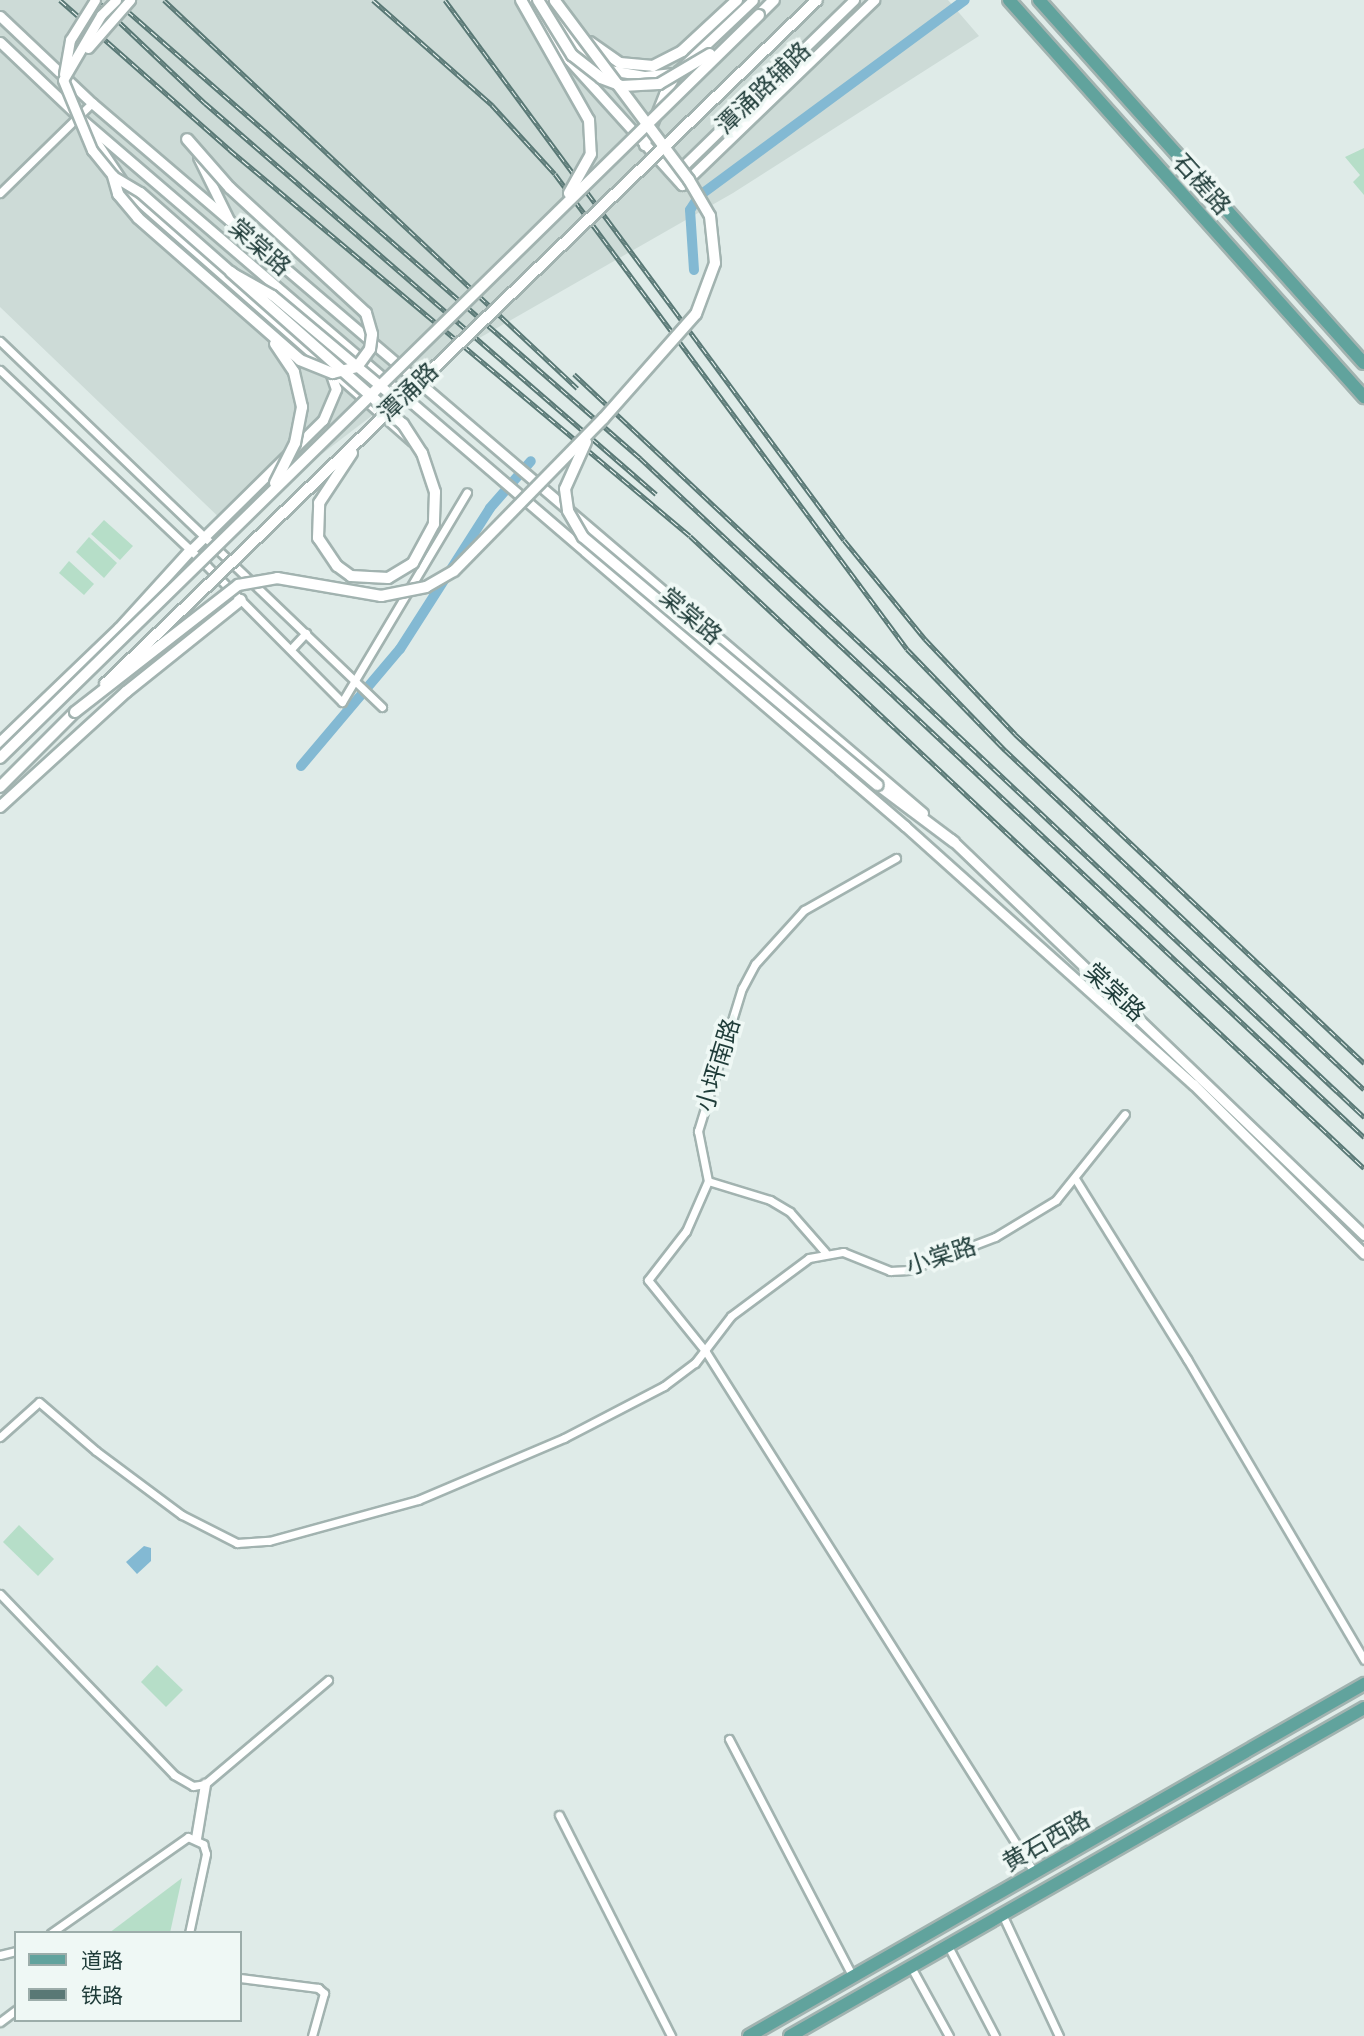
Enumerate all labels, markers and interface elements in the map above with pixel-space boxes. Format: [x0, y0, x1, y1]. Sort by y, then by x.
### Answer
street label: 潭涌路辅路 [710, 36, 816, 140]
street label: 石槎路 [1167, 148, 1237, 220]
street label: 棠棠路 [223, 213, 297, 281]
street label: 潭涌路 [372, 357, 444, 427]
street label: 棠棠路 [654, 582, 728, 650]
street label: 棠棠路 [1079, 957, 1151, 1027]
street label: 小坪南路 [690, 1015, 746, 1115]
street label: 小棠路 [902, 1231, 980, 1281]
street label: 黄石西路 [997, 1805, 1095, 1877]
legend [14, 1931, 242, 2022]
text: 道路 [81, 1946, 123, 1975]
text: 铁路 [81, 1981, 123, 2010]

